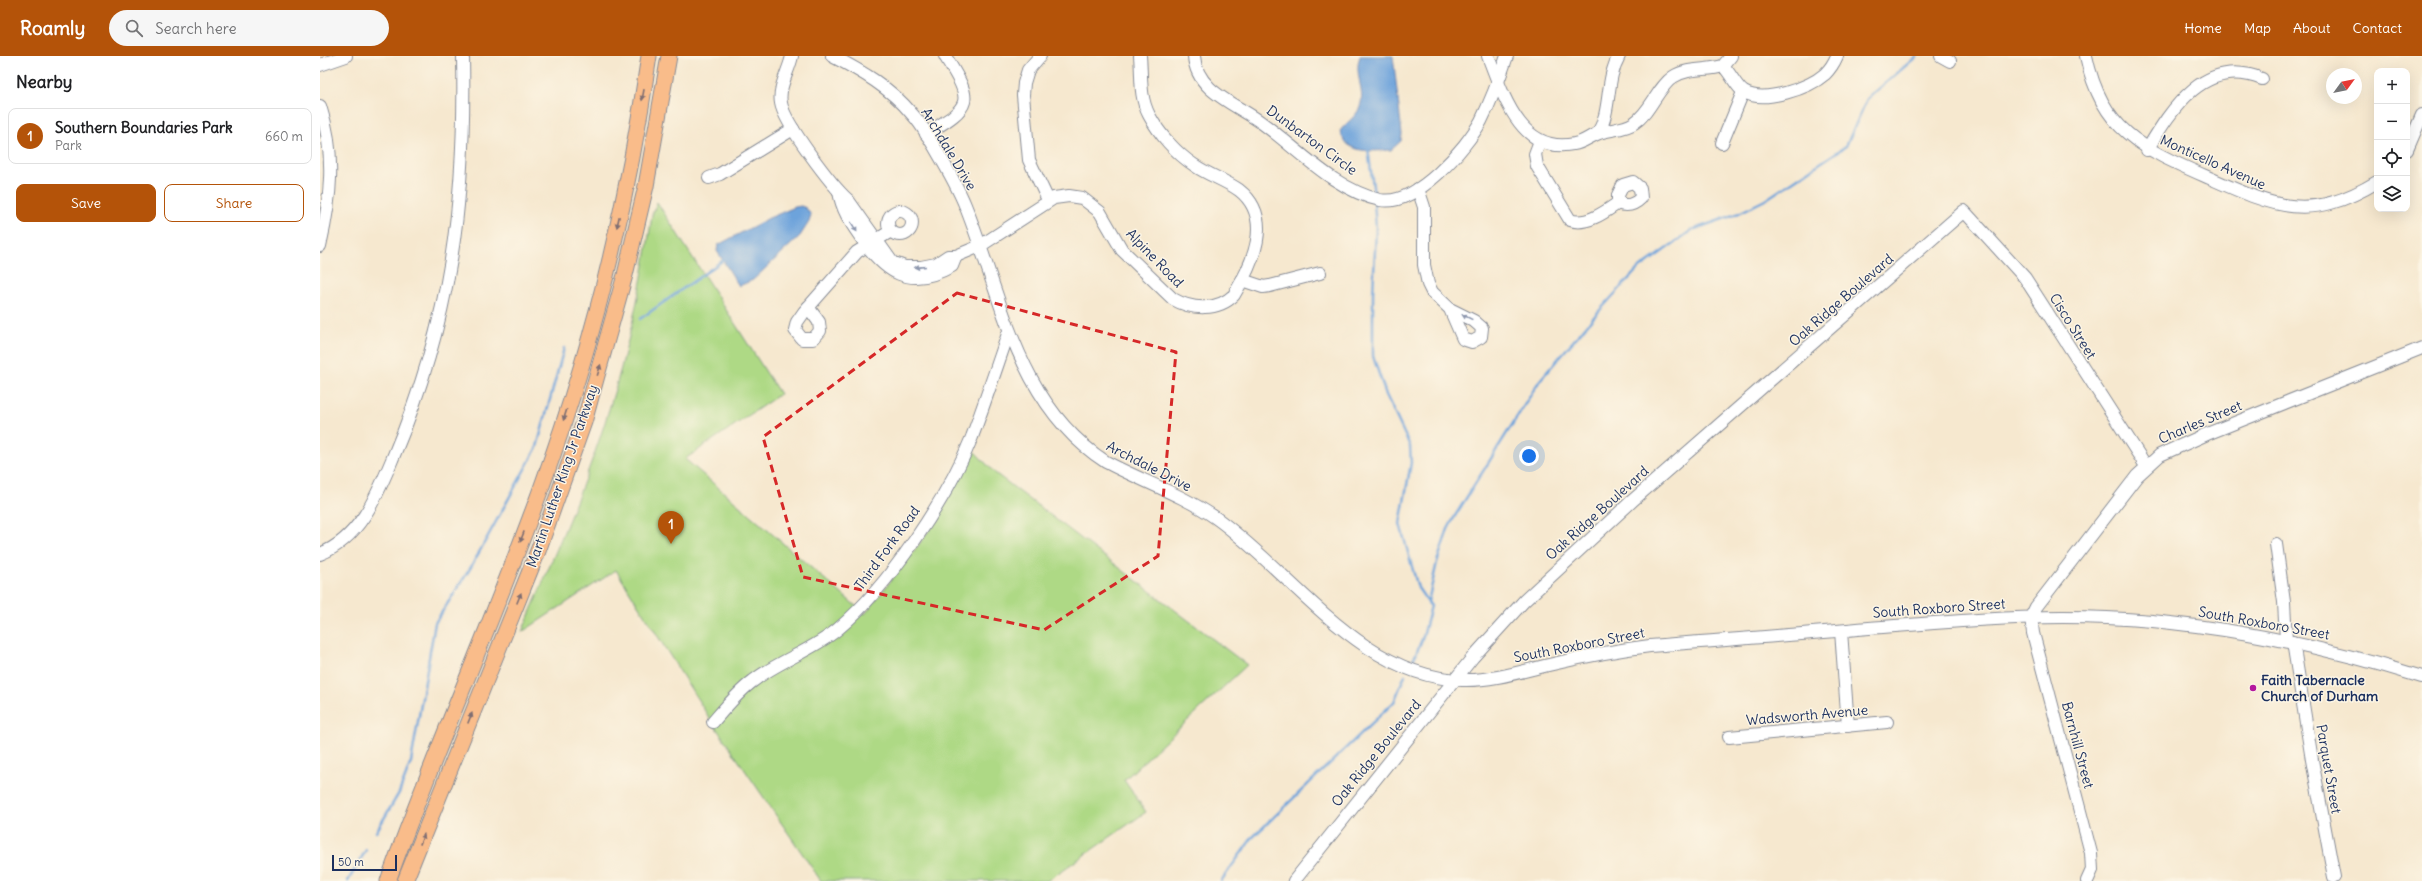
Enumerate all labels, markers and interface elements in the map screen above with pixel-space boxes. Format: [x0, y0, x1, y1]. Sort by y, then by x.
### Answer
search box [109, 10, 389, 46]
text: Roamly [20, 16, 85, 40]
icon: search [123, 17, 145, 39]
text: Search here [155, 19, 237, 38]
text: Home [2184, 19, 2222, 37]
text: Map [2244, 19, 2271, 37]
text: About [2293, 19, 2331, 37]
text: Contact [2353, 19, 2402, 37]
north arrow [2326, 68, 2362, 104]
map controls [2374, 68, 2410, 212]
button: + [2374, 68, 2410, 104]
text: Nearby [16, 71, 72, 93]
one-way arrow [640, 88, 646, 101]
street label: Dunbarton Circle [1263, 101, 1361, 179]
street label: Archdale Drive [917, 104, 981, 194]
button: − [2374, 104, 2410, 140]
text: Southern Boundaries Park [55, 118, 233, 137]
text: 1 [27, 128, 33, 145]
text: 660 m [265, 128, 303, 145]
street label: Monticello Avenue [2157, 131, 2269, 193]
text: Park [55, 137, 82, 154]
button: locate [2374, 140, 2410, 176]
button: layers [2374, 176, 2410, 212]
button: Save [16, 184, 156, 222]
button: Share [164, 184, 304, 222]
one-way arrow [615, 216, 621, 228]
one-way arrow [851, 221, 858, 233]
street label: Alpine Road [1122, 225, 1188, 291]
street label: Oak Ridge Boulevard [1785, 250, 1897, 350]
one-way arrow [914, 263, 926, 270]
street label: Cisco Street [2046, 290, 2100, 363]
one-way arrow [1461, 314, 1472, 320]
one-way arrow [596, 363, 602, 375]
street label: Martin Luther King Jr Parkway [522, 382, 602, 570]
street label: Charles Street [2156, 396, 2245, 448]
one-way arrow [562, 409, 568, 421]
street label: Archdale Drive [1103, 437, 1195, 495]
your location [1519, 446, 1539, 466]
street label: Oak Ridge Boulevard [1542, 462, 1652, 564]
street label: Third Fork Road [850, 502, 924, 594]
pin: 1 [658, 511, 684, 544]
one-way arrow [519, 532, 525, 544]
one-way arrow [516, 592, 522, 603]
street label: South Roxboro Street [1872, 594, 2006, 622]
street label: South Roxboro Street [2197, 603, 2331, 643]
street label: South Roxboro Street [1512, 623, 1646, 667]
place label: Faith Tabernacle Church of Durham [2261, 671, 2379, 705]
marker: Faith Tabernacle Church of Durham [2248, 683, 2258, 693]
street label: Oak Ridge Boulevard [1327, 696, 1425, 810]
street label: Barnhill Street [2058, 700, 2098, 791]
street label: Wadsworth Avenue [1745, 701, 1869, 729]
one-way arrow [467, 713, 473, 724]
street label: Parquet Street [2312, 723, 2346, 815]
one-way arrow [419, 832, 425, 844]
scale bar [332, 853, 397, 872]
text: 50 m [338, 855, 364, 869]

